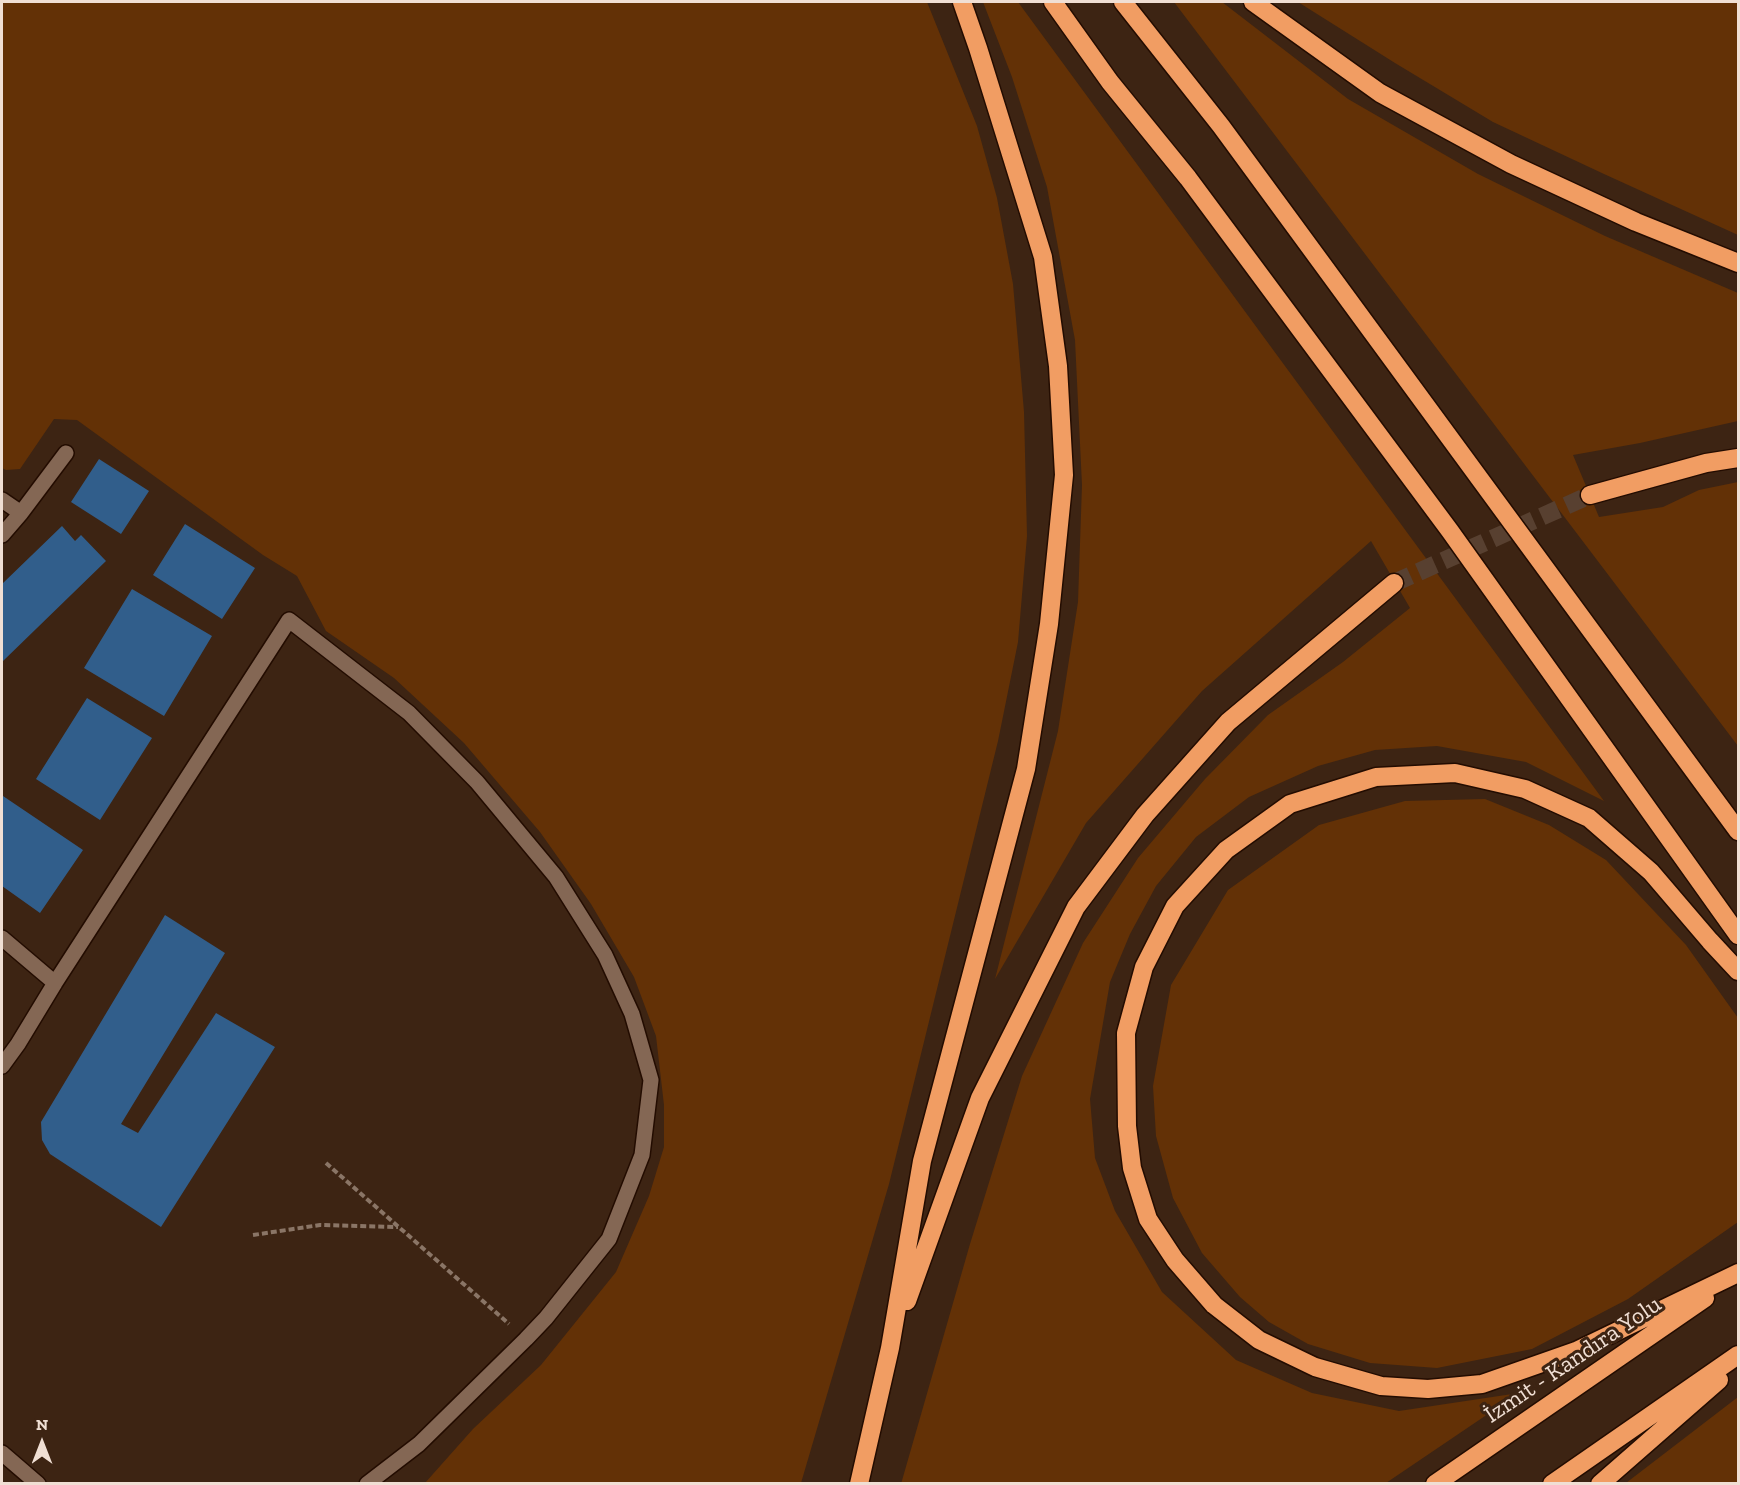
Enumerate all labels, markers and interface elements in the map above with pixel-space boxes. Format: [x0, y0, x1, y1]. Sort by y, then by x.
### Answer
street label: İzmit - Kandıra Yolu [1479, 1290, 1667, 1430]
north arrow [12, 1413, 72, 1473]
text: N [36, 1415, 48, 1434]

